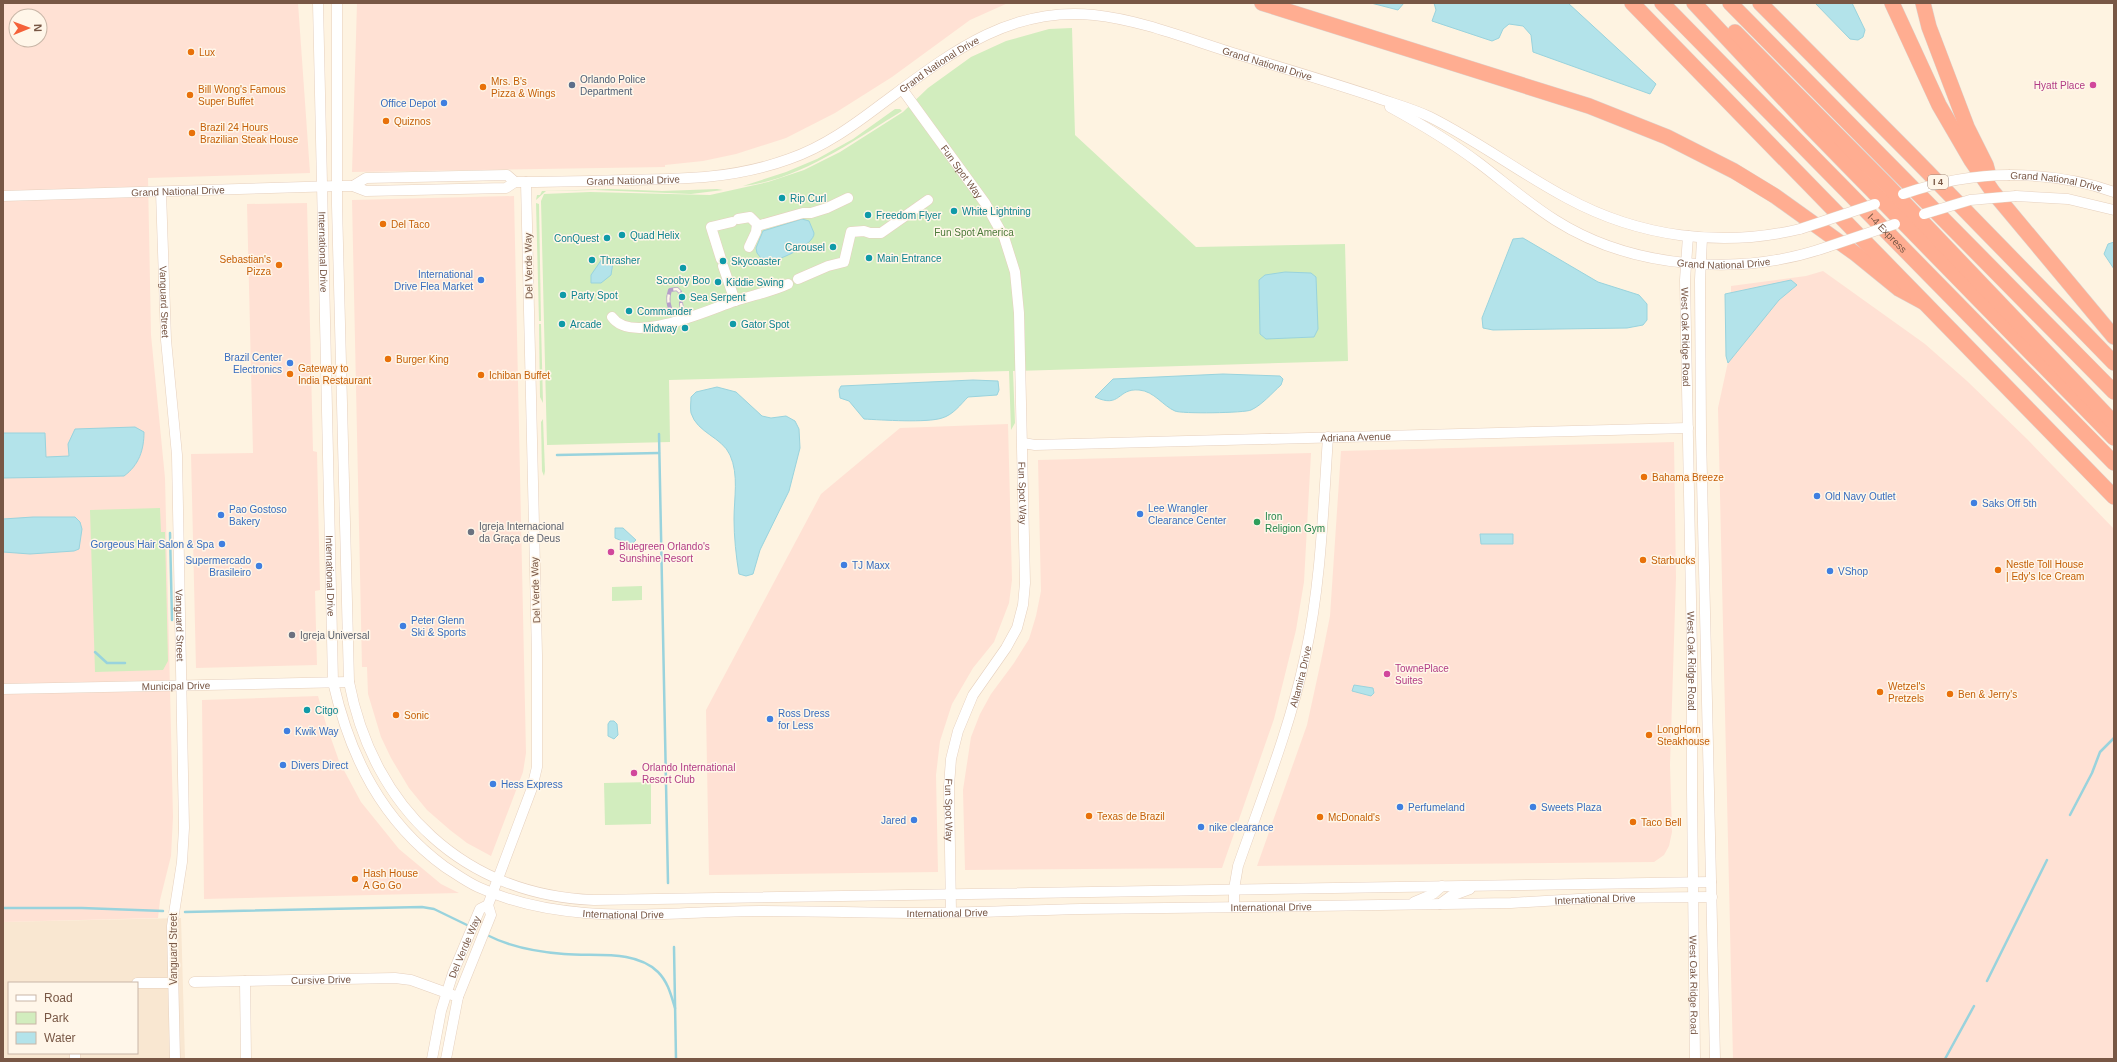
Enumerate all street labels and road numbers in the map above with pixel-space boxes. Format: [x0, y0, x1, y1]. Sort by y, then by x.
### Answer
street label: Grand National Drive [897, 34, 981, 95]
street label: Grand National Drive [1221, 45, 1314, 83]
street label: Fun Spot Way [939, 143, 985, 200]
street label: Grand National Drive [2010, 170, 2104, 194]
street label: Grand National Drive [586, 174, 681, 187]
road number: I 4 [1928, 175, 1948, 189]
street label: Grand National Drive [131, 184, 225, 198]
street label: International Drive [317, 211, 329, 293]
street label: I-4 Express [1866, 211, 1909, 255]
street label: Del Verde Way [522, 233, 535, 299]
street label: Grand National Drive [1676, 256, 1771, 271]
street label: Vanguard Street [157, 266, 171, 338]
street label: West Oak Ridge Road [1679, 287, 1692, 387]
street label: Adriana Avenue [1320, 431, 1392, 444]
street label: Fun Spot Way [1016, 461, 1029, 525]
street label: International Drive [324, 535, 337, 617]
street label: Del Verde Way [529, 557, 542, 623]
street label: Vanguard Street [174, 589, 186, 662]
street label: West Oak Ridge Road [1685, 611, 1697, 711]
street label: Altamira Drive [1288, 644, 1313, 709]
street label: Municipal Drive [142, 680, 211, 692]
street label: Fun Spot Way [943, 778, 955, 842]
street label: International Drive [1554, 893, 1636, 906]
street label: International Drive [1230, 901, 1312, 913]
street label: International Drive [907, 907, 988, 919]
street label: International Drive [582, 908, 665, 920]
street label: Vanguard Street [168, 913, 179, 985]
street label: Del Verde Way [447, 914, 482, 979]
street label: West Oak Ridge Road [1688, 935, 1700, 1035]
street label: Cursive Drive [291, 974, 352, 986]

